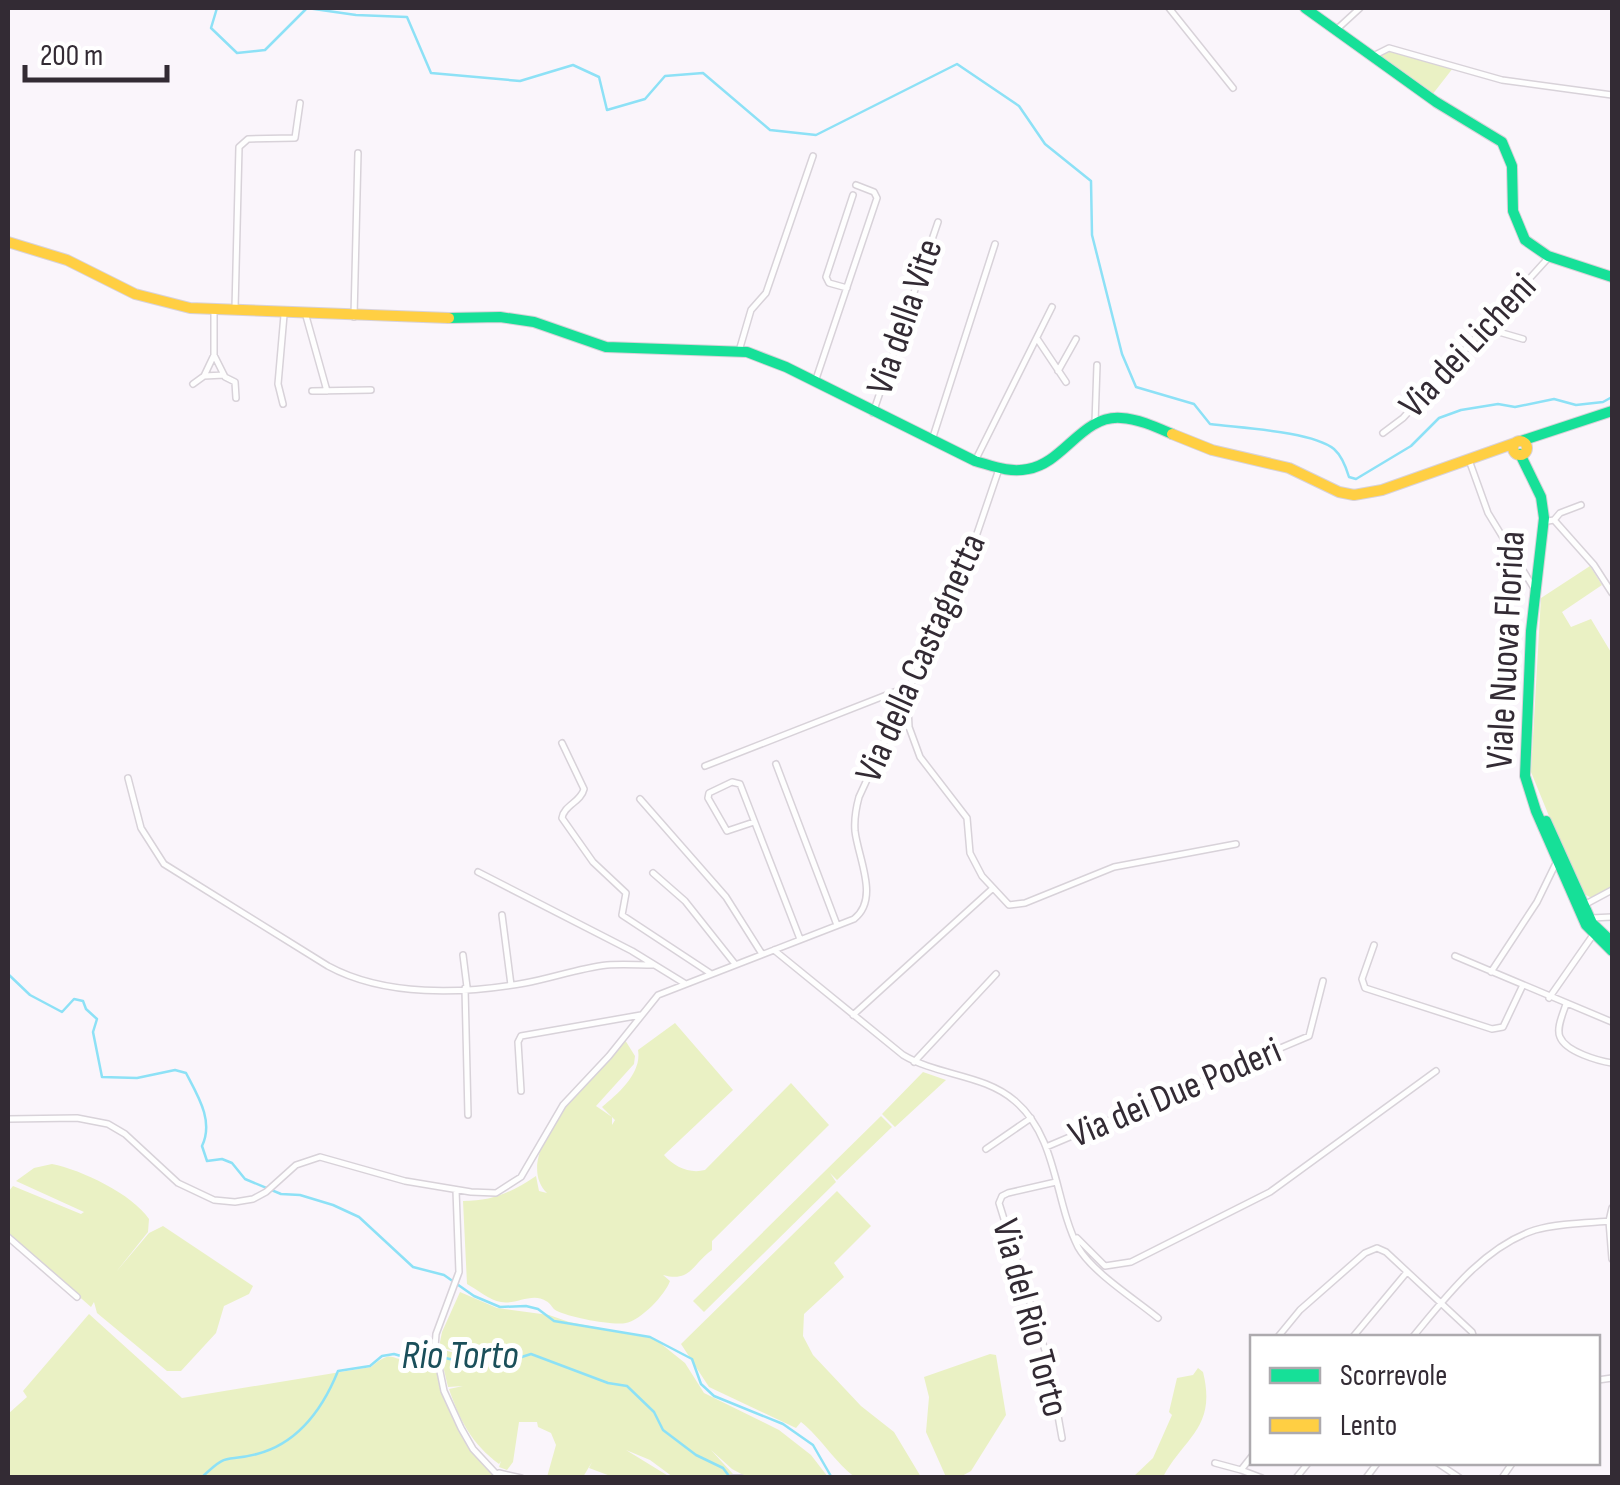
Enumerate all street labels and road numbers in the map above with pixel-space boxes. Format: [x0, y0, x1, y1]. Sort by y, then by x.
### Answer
street label: Via della Vite [857, 233, 953, 401]
street label: Via dei Licheni [1390, 265, 1546, 427]
street label: Via della Castagnetta [846, 527, 996, 789]
street label: Viale Nuova Florida [1477, 530, 1535, 770]
street label: Via dei Due Poderi [1062, 1028, 1288, 1158]
street label: Via del Rio Torto [982, 1214, 1078, 1422]

